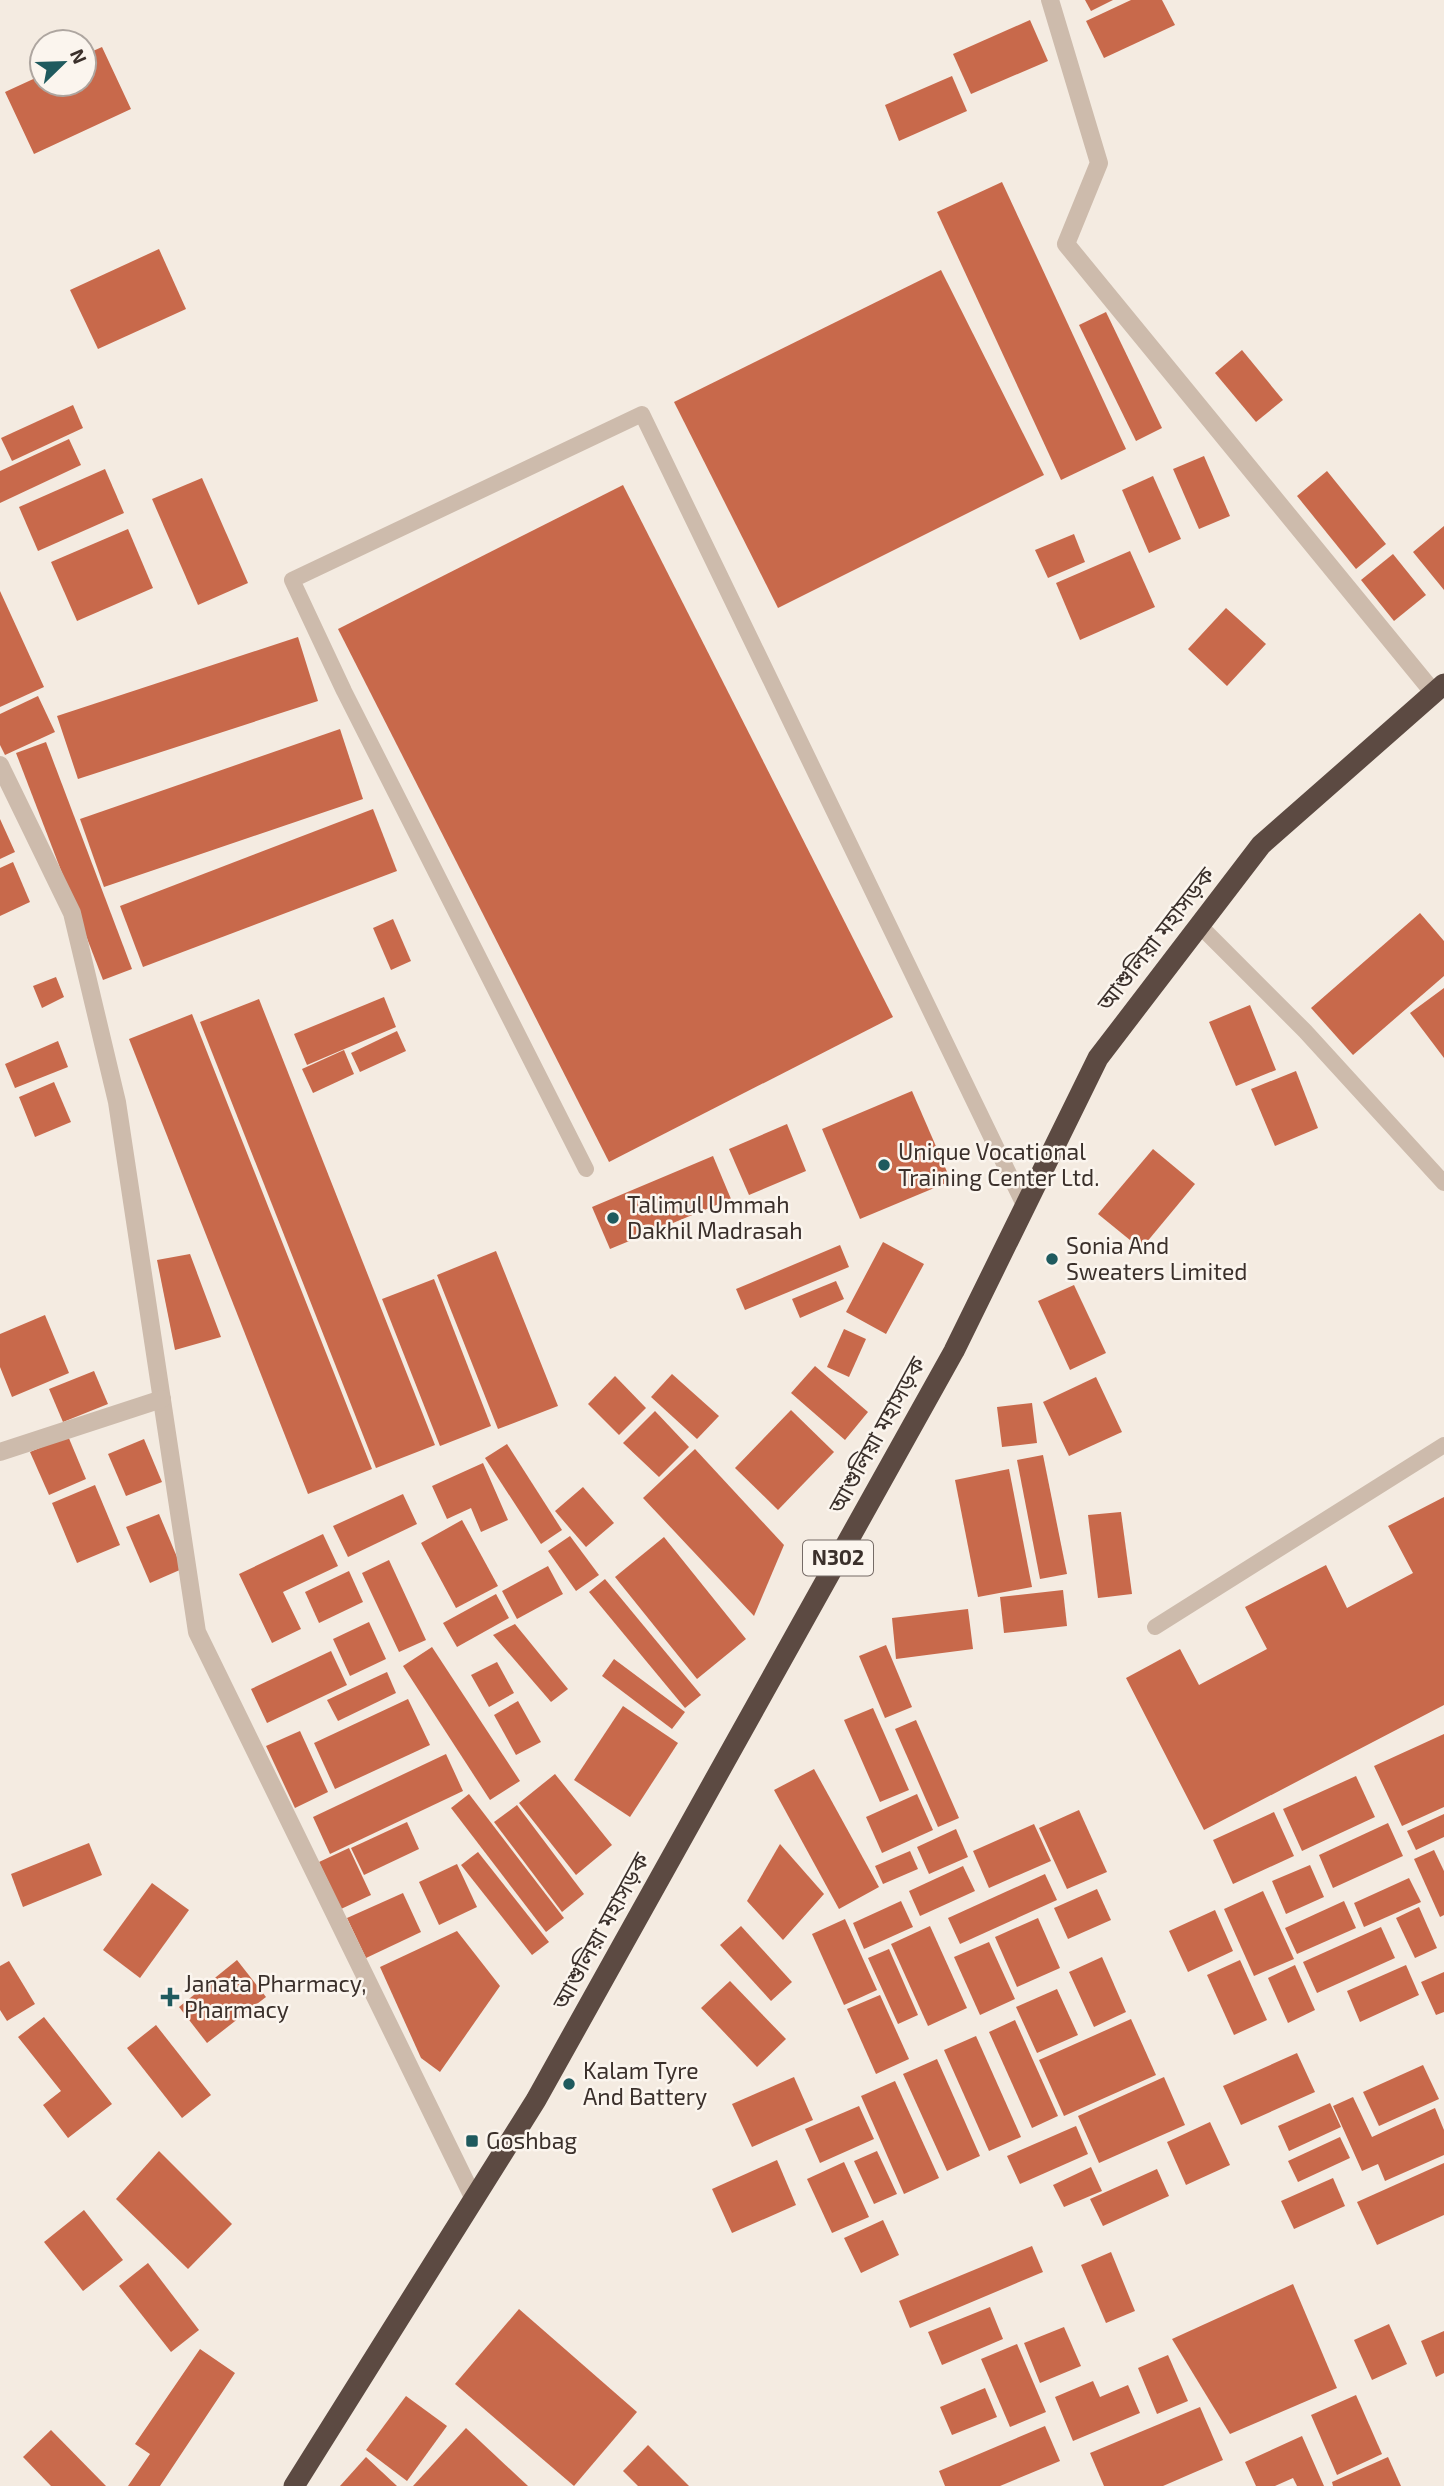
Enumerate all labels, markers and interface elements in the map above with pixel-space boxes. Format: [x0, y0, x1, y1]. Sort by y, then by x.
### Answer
north arrow [28, 28, 98, 98]
text: N [66, 45, 92, 67]
street label: আশুলিয়া মহাসড়ক [1090, 861, 1220, 1017]
place label: Unique Vocational Training Center Ltd. [898, 1137, 1099, 1191]
marker: Unique Vocational Training Center Ltd. [876, 1157, 892, 1173]
place label: Talimul Ummah Dakhil Madrasah [627, 1190, 803, 1244]
marker: Talimul Ummah Dakhil Madrasah [605, 1210, 621, 1226]
place label: Sonia And Sweaters Limited [1066, 1231, 1247, 1285]
marker: Sonia And Sweaters Limited [1044, 1251, 1060, 1267]
street label: আশুলিয়া মহাসড়ক [821, 1351, 931, 1518]
road number: N302 [803, 1540, 873, 1576]
street label: আশুলিয়া মহাসড়ক [545, 1847, 655, 2014]
place label: Janata Pharmacy, Pharmacy [184, 1969, 366, 2023]
marker: Janata Pharmacy, Pharmacy [162, 1989, 178, 2005]
place label: Kalam Tyre And Battery [583, 2056, 707, 2110]
marker: Kalam Tyre And Battery [561, 2076, 577, 2092]
place label: Goshbag [486, 2126, 577, 2154]
marker: Goshbag [464, 2133, 480, 2149]

